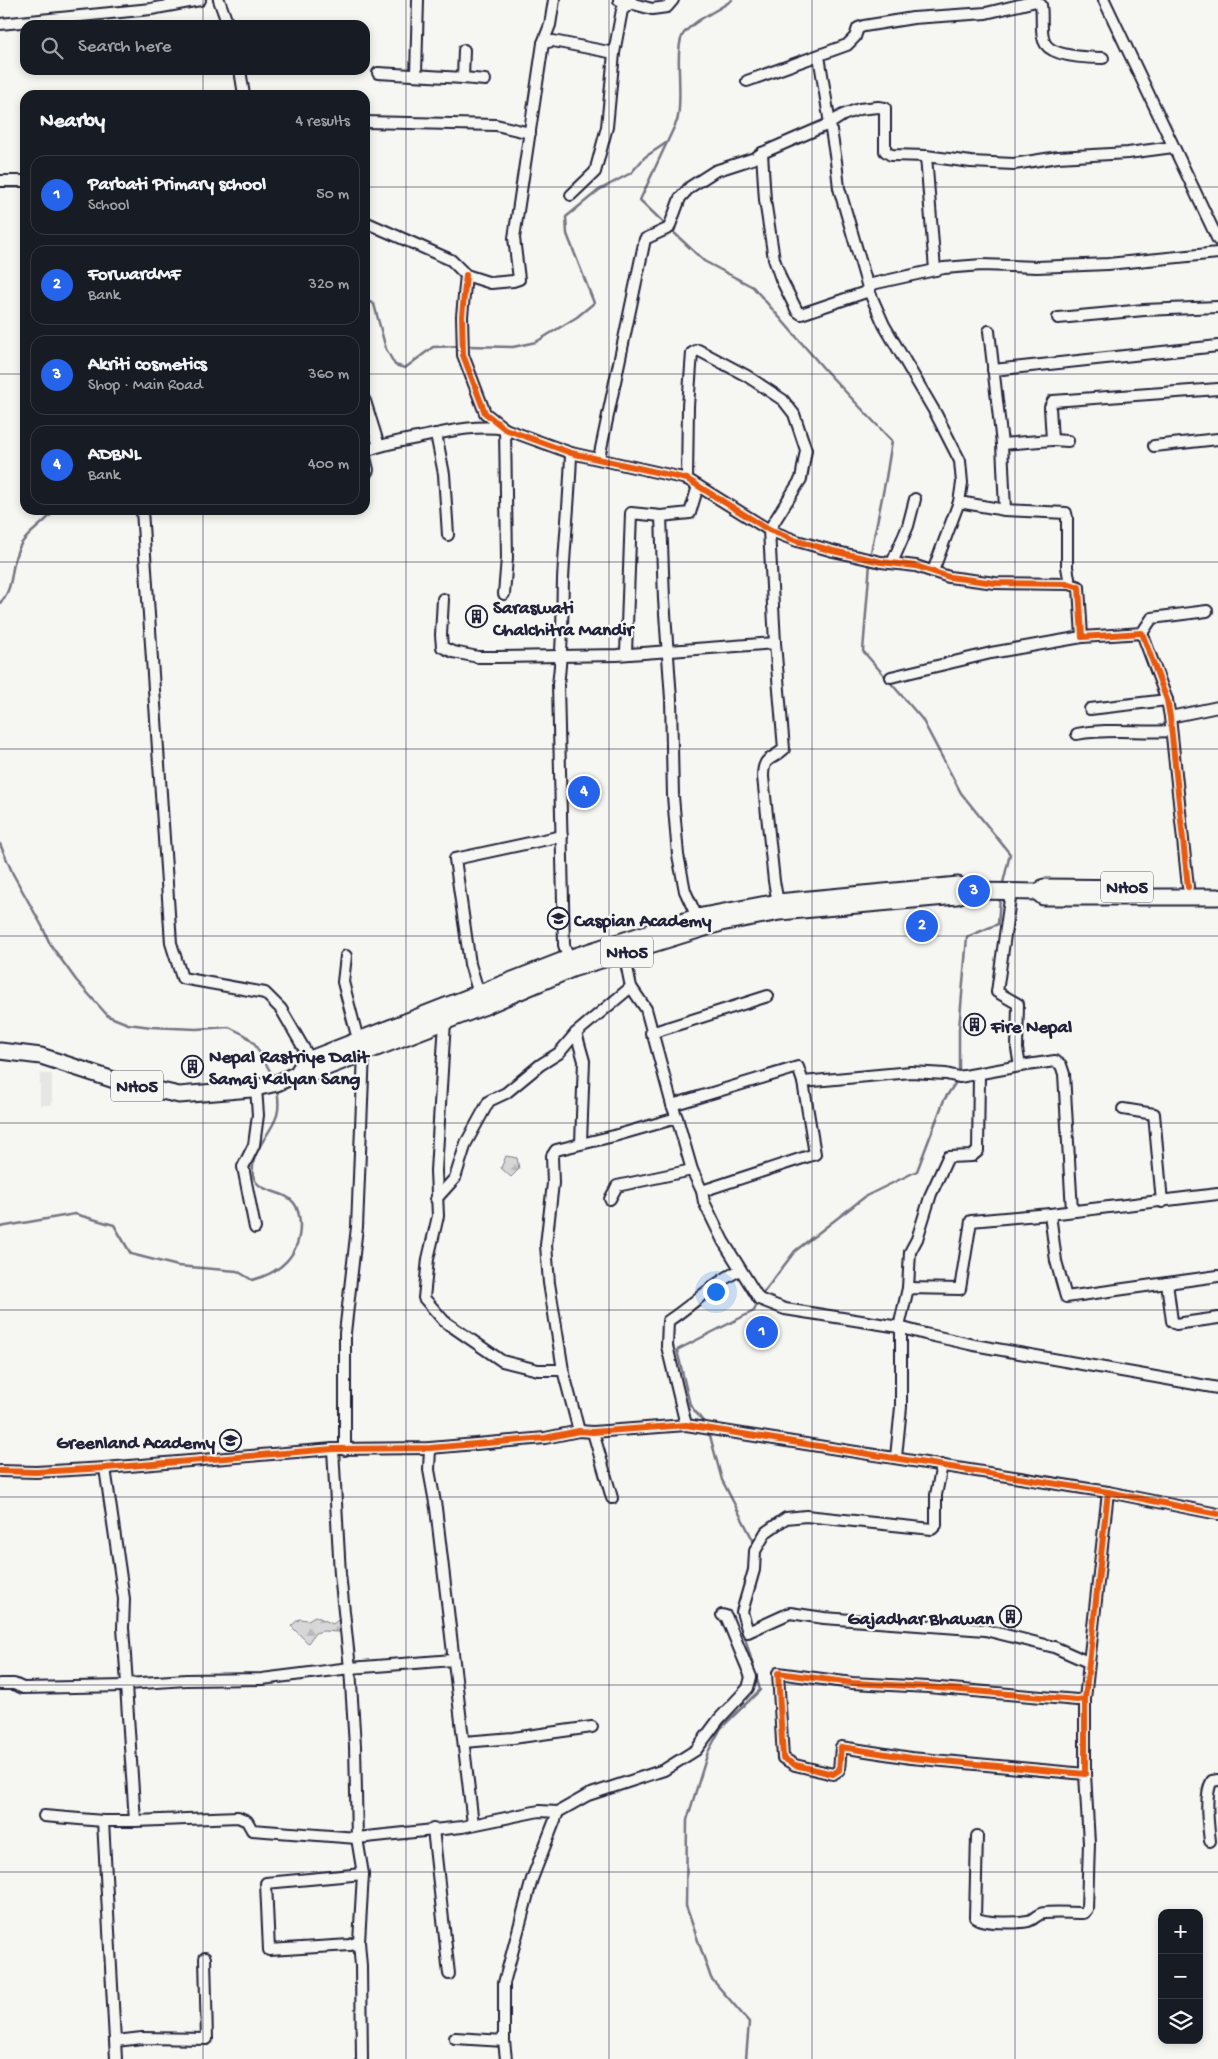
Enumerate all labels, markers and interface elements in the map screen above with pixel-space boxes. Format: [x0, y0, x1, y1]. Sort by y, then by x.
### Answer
search box [20, 20, 370, 75]
icon: search [38, 34, 66, 62]
text: Search here [78, 36, 172, 59]
text: Nearby [40, 110, 105, 135]
text: 4 results [295, 113, 350, 132]
text: Parbati Primary school [88, 174, 266, 197]
text: 1 [54, 186, 60, 205]
text: 50 m [316, 186, 349, 205]
text: School [88, 197, 130, 216]
text: ForwardMF [88, 264, 180, 287]
text: 2 [53, 276, 61, 295]
text: 320 m [309, 276, 349, 295]
text: Bank [88, 287, 120, 306]
text: Akriti cosmetics [88, 354, 207, 377]
text: 3 [53, 366, 61, 385]
text: 360 m [308, 366, 349, 385]
text: Shop · Main Road [88, 377, 203, 396]
text: ADBNL [88, 444, 141, 467]
text: 4 [53, 456, 61, 475]
text: 400 m [308, 456, 349, 475]
text: Bank [88, 467, 120, 486]
place label: Saraswati Chalchitra Mandir [492, 598, 636, 643]
building icon: Saraswati Chalchitra Mandir [465, 605, 489, 629]
pin: 4 [568, 773, 600, 811]
pin: 3 [958, 872, 990, 910]
road number: NH05 [1101, 872, 1153, 902]
school or university icon: Caspian Academy [546, 907, 570, 931]
pin: 2 [906, 907, 938, 945]
place label: Caspian Academy [573, 911, 712, 934]
road number: NH05 [601, 936, 653, 968]
building icon: Fire Nepal [963, 1013, 987, 1037]
place label: Fire Nepal [990, 1017, 1072, 1040]
place label: Nepal Rastriye Dalit Samaj Kalyan Sang [209, 1047, 371, 1092]
building icon: Nepal Rastriye Dalit Samaj Kalyan Sang [181, 1054, 205, 1078]
road number: NH05 [111, 1070, 163, 1102]
your location [703, 1279, 729, 1305]
pin: 1 [746, 1313, 778, 1351]
school or university icon: Greenland Academy [219, 1429, 243, 1453]
place label: Greenland Academy [56, 1433, 216, 1456]
building icon: Gajadhar Bhawan [998, 1605, 1022, 1629]
place label: Gajadhar Bhawan [848, 1609, 995, 1632]
map controls [1158, 1909, 1203, 2044]
button: + [1158, 1909, 1203, 1954]
button: − [1158, 1954, 1203, 1999]
button: layers [1158, 1999, 1203, 2044]

